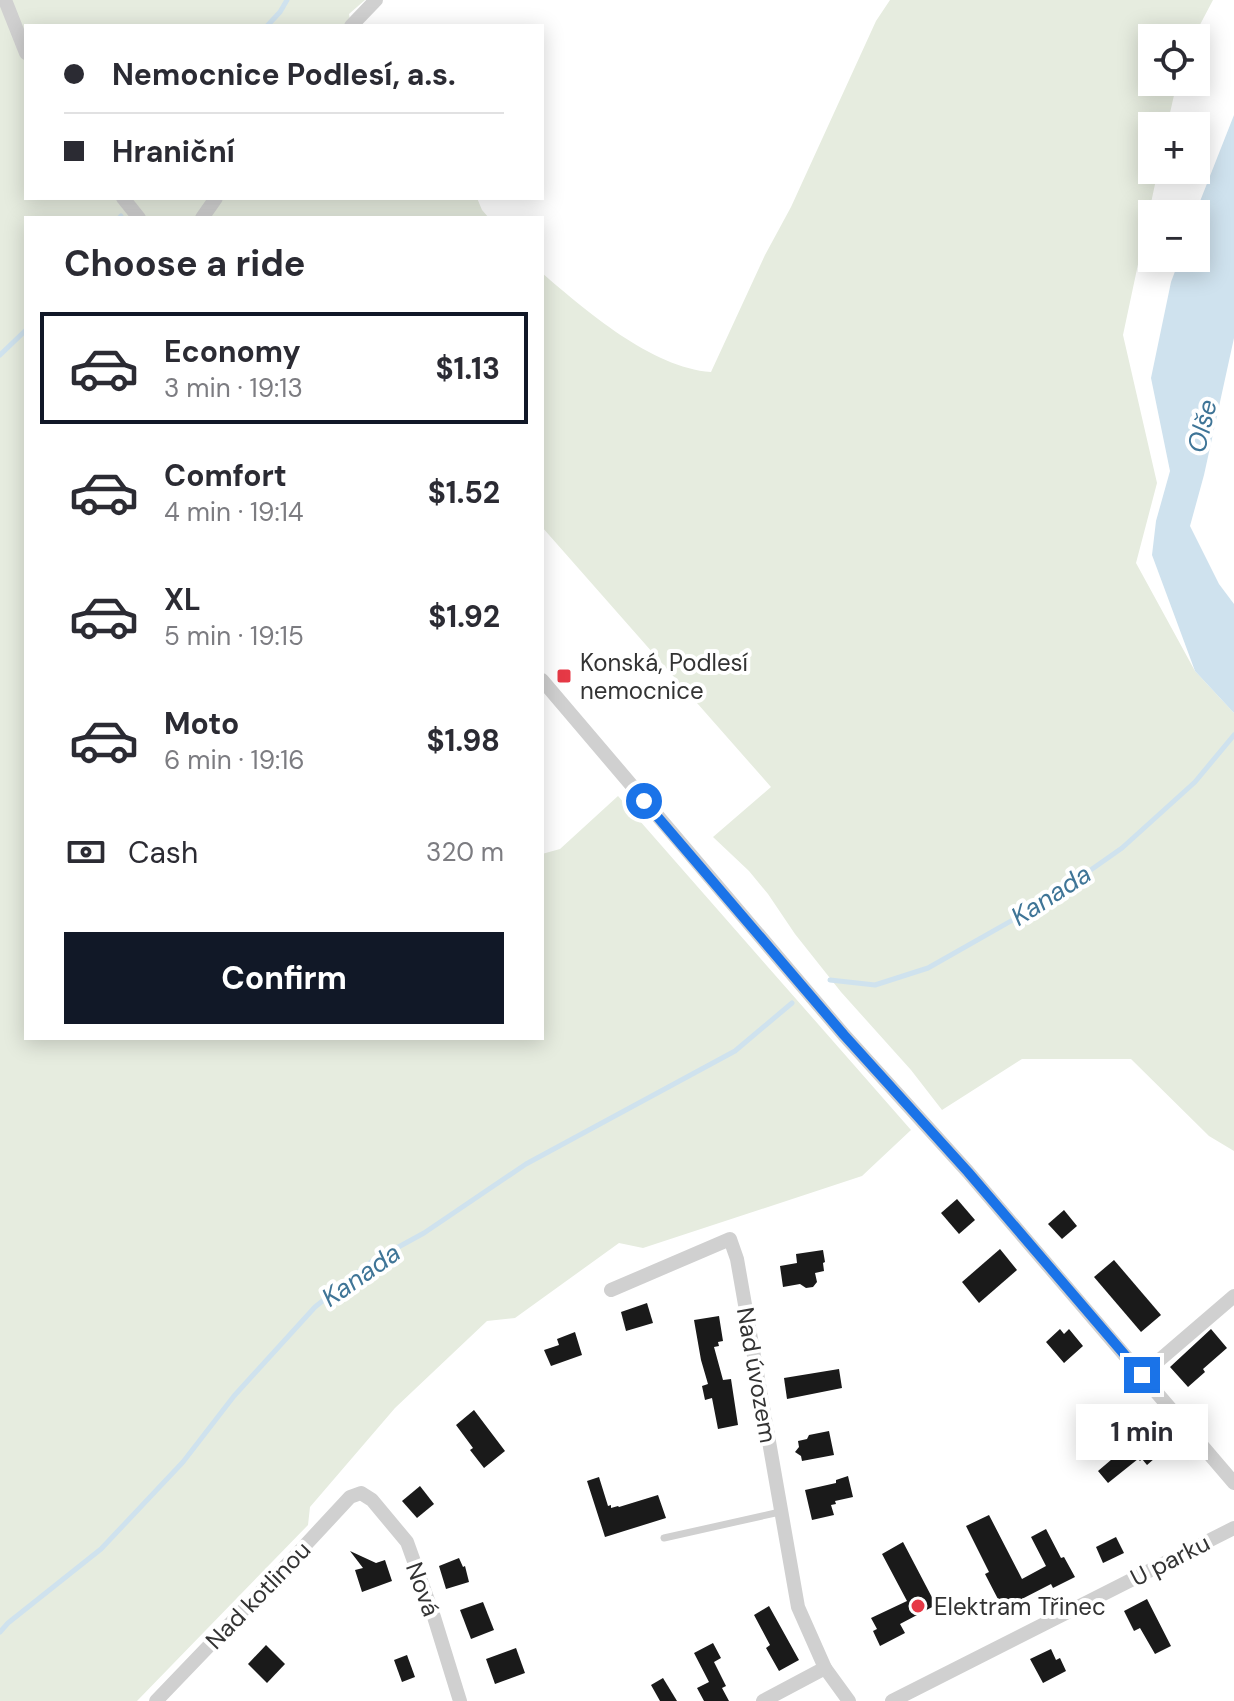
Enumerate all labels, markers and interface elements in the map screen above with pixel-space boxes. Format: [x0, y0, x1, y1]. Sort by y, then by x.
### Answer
map controls [1138, 24, 1210, 272]
button: locate [1138, 24, 1210, 96]
text: Nemocnice Podlesí, a.s. [112, 55, 455, 94]
button: + [1138, 112, 1210, 184]
text: Hraniční [112, 132, 235, 171]
button: − [1138, 200, 1210, 272]
text: Choose a ride [64, 240, 305, 287]
icon: car [68, 332, 140, 404]
text: Economy [164, 332, 301, 371]
text: $1.13 [435, 349, 500, 388]
text: 3 min · 19:13 [164, 371, 303, 405]
water label: Olše [1179, 396, 1225, 456]
icon: car [68, 456, 140, 528]
text: Comfort [164, 456, 287, 495]
text: $1.52 [428, 473, 500, 512]
text: 4 min · 19:14 [164, 495, 304, 529]
icon: car [68, 580, 140, 652]
text: XL [164, 580, 201, 619]
text: $1.92 [428, 597, 500, 636]
text: 5 min · 19:15 [164, 619, 304, 653]
place label: Konská, Podlesí nemocnice [580, 647, 749, 706]
marker: Konská, Podlesí nemocnice [555, 667, 573, 685]
icon: car [68, 704, 140, 776]
text: Moto [164, 704, 239, 743]
text: $1.98 [426, 721, 500, 760]
text: 6 min · 19:16 [164, 743, 305, 777]
route start [626, 783, 662, 819]
icon: cash [64, 830, 108, 874]
text: Cash [128, 833, 198, 872]
text: 320 m [426, 835, 504, 869]
water label: Kanada [1004, 857, 1098, 933]
button: Confirm [64, 932, 504, 1024]
water label: Kanada [315, 1236, 407, 1314]
street label: Nad úvozem [730, 1305, 784, 1445]
route end [1124, 1357, 1160, 1393]
callout: 1 min [1076, 1403, 1208, 1459]
text: 1 min [1110, 1415, 1174, 1449]
street label: U parku [1125, 1527, 1215, 1593]
street label: Nad kotlinou [199, 1534, 317, 1656]
street label: Nová [399, 1558, 447, 1620]
place label: Elektram Třinec [934, 1591, 1106, 1622]
marker: Elektram Třinec [909, 1597, 927, 1615]

